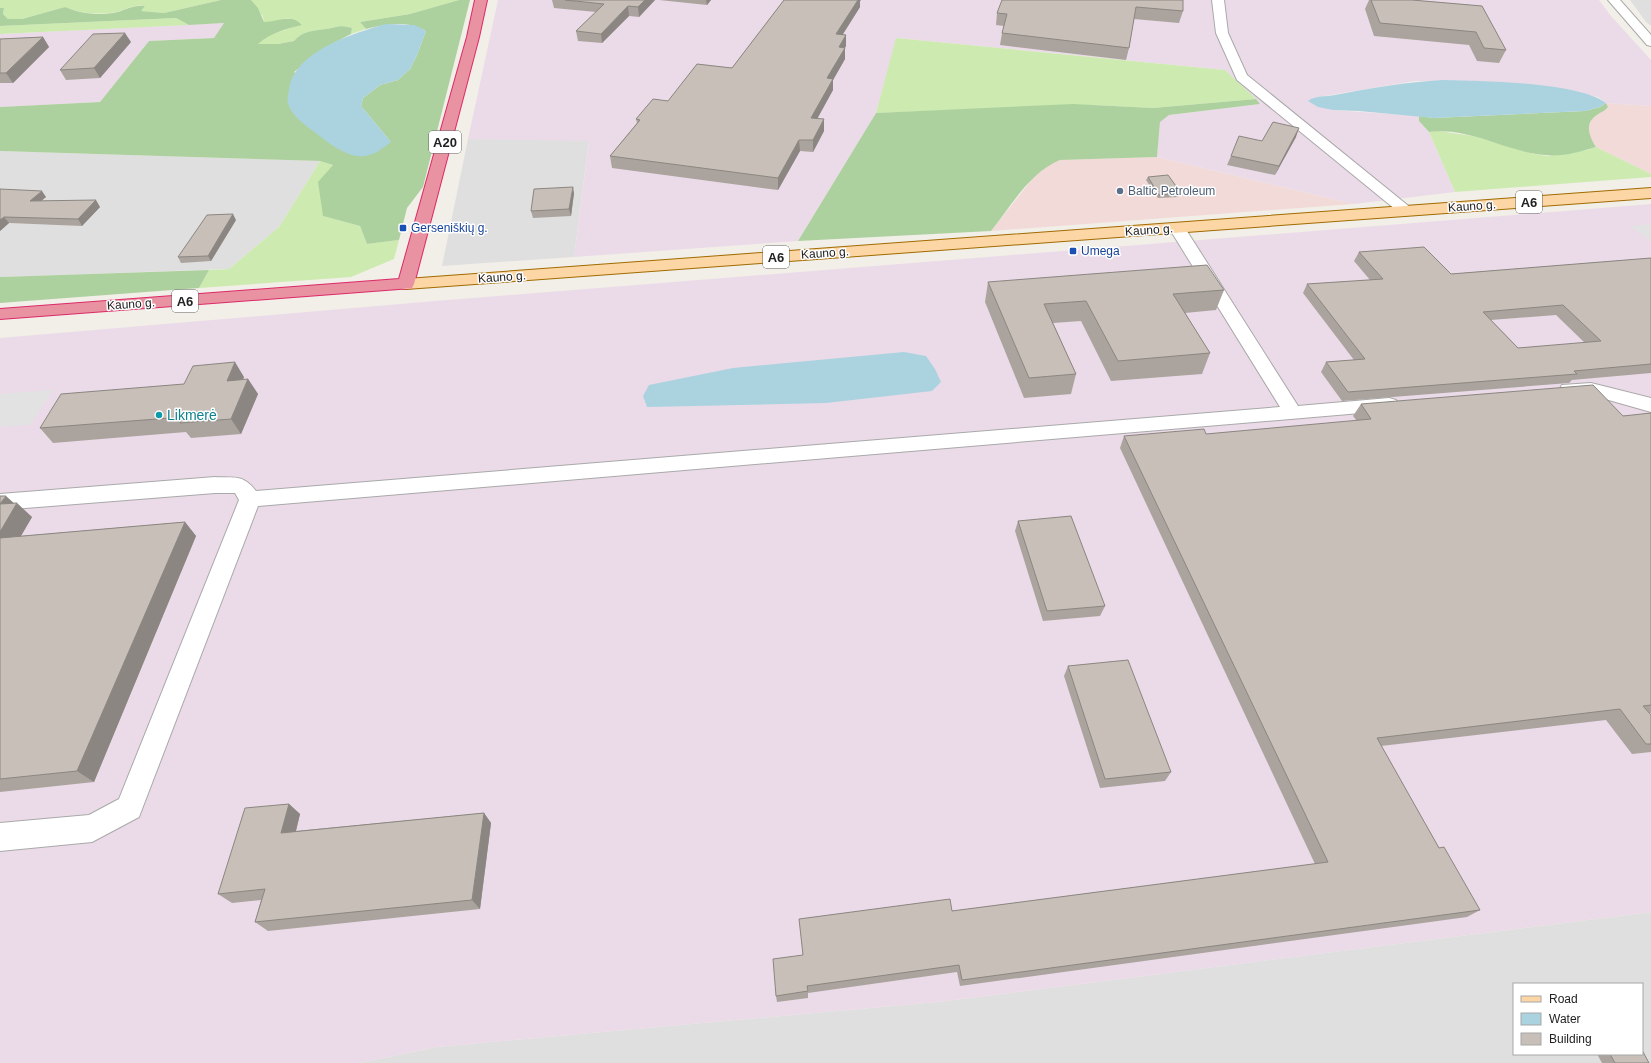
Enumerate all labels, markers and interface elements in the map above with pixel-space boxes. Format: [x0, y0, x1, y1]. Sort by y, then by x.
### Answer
road number: A20 [429, 131, 461, 153]
place label: Baltic Petroleum [1128, 184, 1215, 198]
marker: Baltic Petroleum [1115, 186, 1125, 196]
road number: A6 [1516, 191, 1542, 213]
street label: Kauno g. [1448, 197, 1496, 215]
place label: Gerseniškių g. [411, 221, 488, 235]
street label: Kauno g. [1125, 221, 1173, 239]
marker: Gerseniškių g. [398, 223, 408, 233]
street label: Kauno g. [801, 244, 849, 262]
place label: Umega [1081, 244, 1120, 258]
road number: A6 [763, 246, 789, 268]
marker: Umega [1068, 246, 1078, 256]
street label: Kauno g. [478, 268, 526, 286]
road number: A6 [172, 290, 198, 312]
street label: Kauno g. [107, 295, 155, 313]
place label: Likmerė [167, 407, 217, 423]
marker: Likmerė [154, 410, 164, 420]
legend [1513, 983, 1643, 1055]
text: Road [1549, 992, 1578, 1006]
text: Water [1549, 1012, 1581, 1026]
text: Building [1549, 1032, 1592, 1046]

